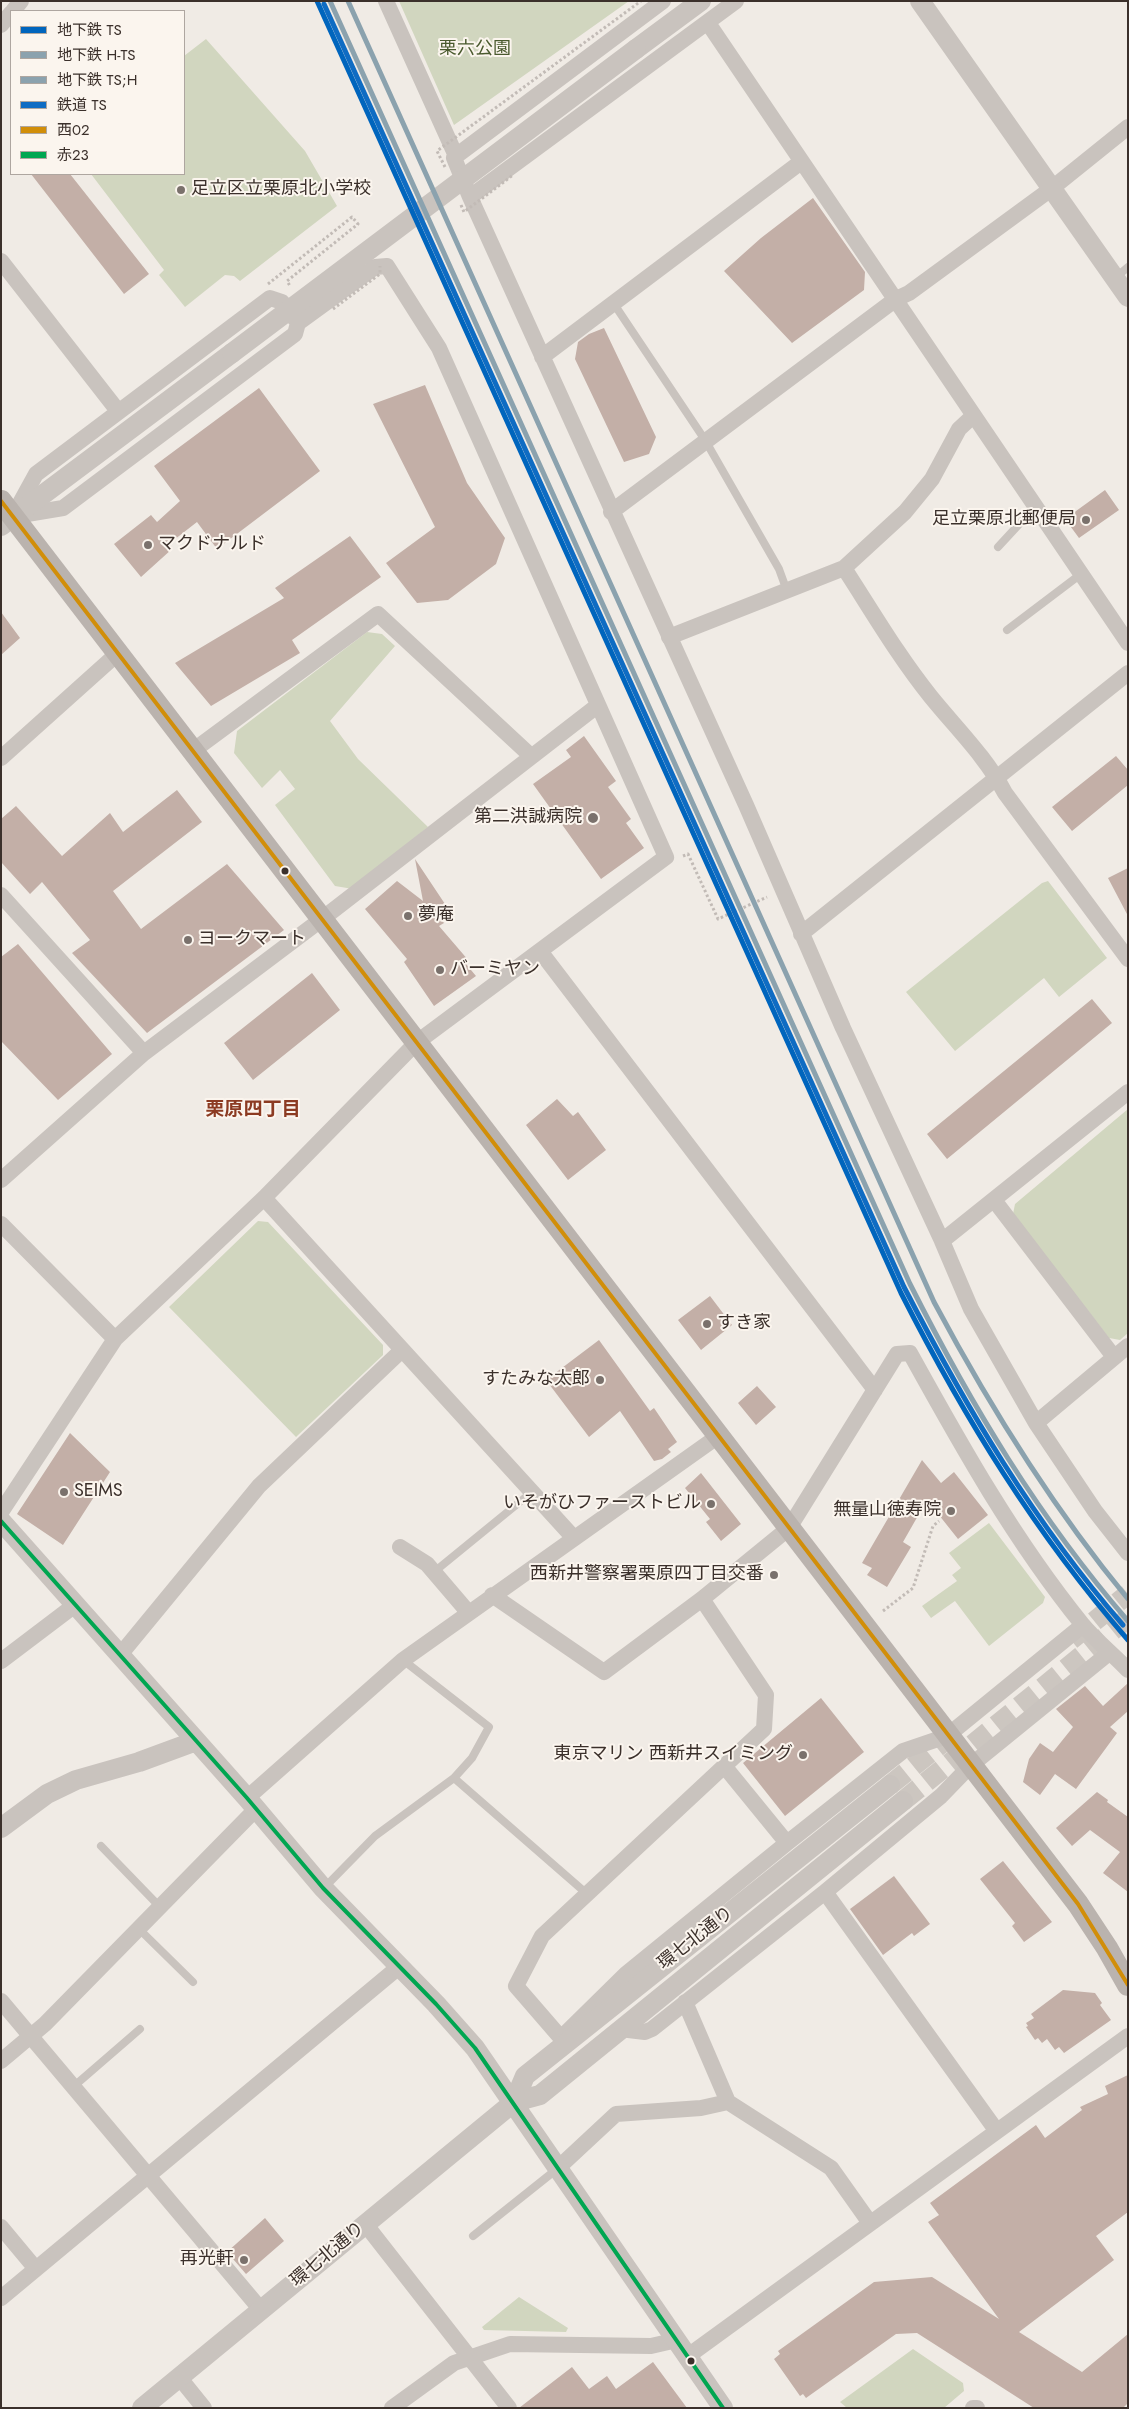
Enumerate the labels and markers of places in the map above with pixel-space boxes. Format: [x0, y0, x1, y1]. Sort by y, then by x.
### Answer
place label: 足立区立栗原北小学校 [191, 179, 371, 201]
marker: 足立区立栗原北小学校 [175, 184, 187, 196]
place label: 足立栗原北郵便局 [932, 509, 1076, 531]
marker: 足立栗原北郵便局 [1080, 514, 1092, 526]
place label: マクドナルド [158, 534, 266, 556]
marker: マクドナルド [142, 539, 154, 551]
place label: 第二洪誠病院 [474, 807, 582, 829]
marker: 第二洪誠病院 [586, 811, 600, 825]
unlabelled marker [280, 866, 290, 876]
place label: 夢庵 [418, 905, 454, 927]
marker: 夢庵 [402, 910, 414, 922]
place label: ヨークマート [198, 929, 306, 951]
marker: ヨークマート [182, 934, 194, 946]
place label: バーミヤン [450, 959, 540, 981]
marker: バーミヤン [434, 964, 446, 976]
place label: すき家 [717, 1313, 771, 1335]
marker: すき家 [701, 1318, 713, 1330]
place label: すたみな太郎 [482, 1369, 590, 1391]
marker: すたみな太郎 [594, 1374, 606, 1386]
place label: SEIMS [74, 1481, 123, 1503]
marker: SEIMS [58, 1486, 70, 1498]
place label: いそがひファーストビル [503, 1493, 701, 1515]
marker: いそがひファーストビル [705, 1498, 717, 1510]
place label: 無量山徳寿院 [833, 1500, 941, 1522]
marker: 無量山徳寿院 [945, 1505, 957, 1517]
place label: 西新井警察署栗原四丁目交番 [530, 1564, 764, 1586]
marker: 西新井警察署栗原四丁目交番 [768, 1569, 780, 1581]
place label: 東京マリン 西新井スイミング [554, 1744, 793, 1766]
marker: 東京マリン 西新井スイミング [797, 1749, 809, 1761]
place label: 再光軒 [180, 2249, 234, 2271]
marker: 再光軒 [238, 2254, 250, 2266]
unlabelled marker [686, 2356, 696, 2366]

